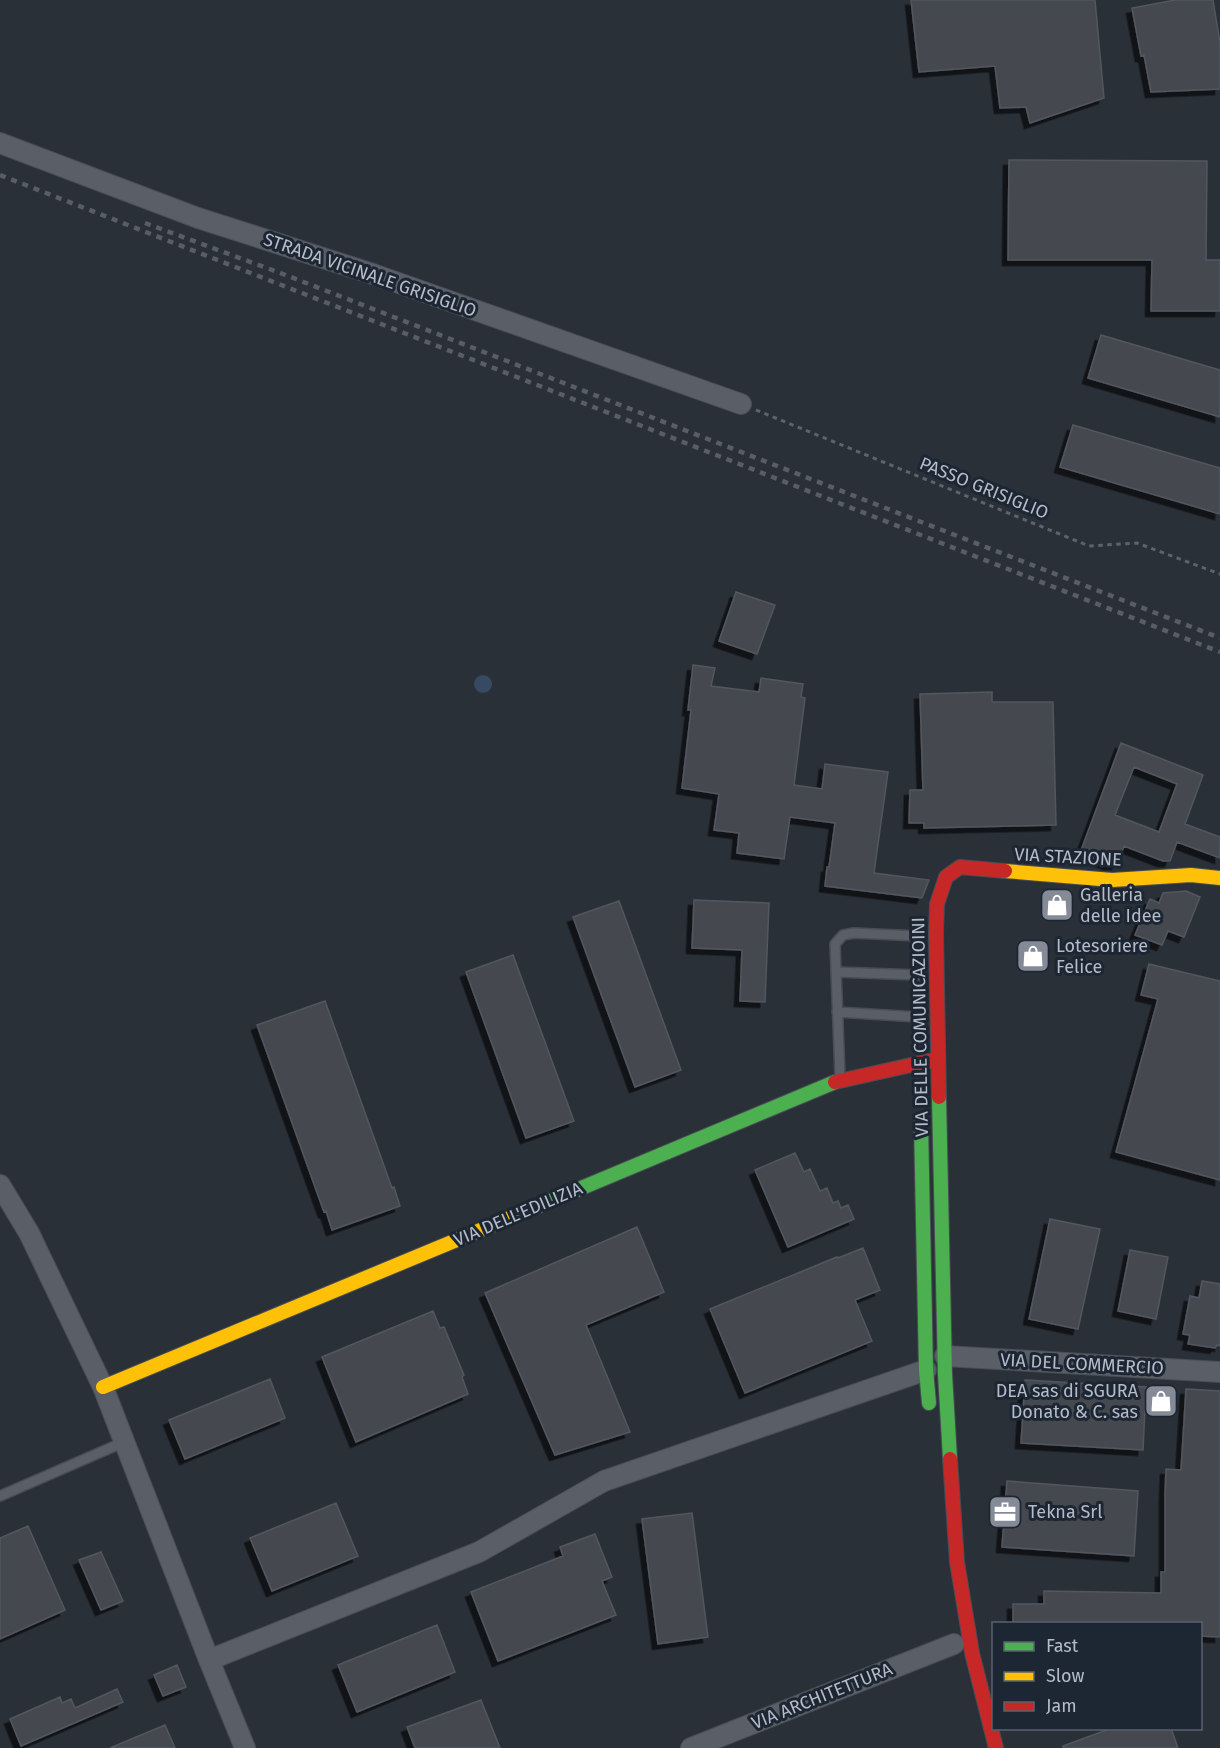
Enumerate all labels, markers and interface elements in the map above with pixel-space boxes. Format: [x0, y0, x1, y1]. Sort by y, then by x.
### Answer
street label: STRADA VICINALE GRISIGLIO [261, 228, 479, 322]
street label: PASSO GRISIGLIO [916, 452, 1052, 524]
street label: VIA STAZIONE [1014, 843, 1122, 871]
place label: Galleria delle Idee [1080, 884, 1161, 927]
shop icon: Galleria delle Idee [1039, 887, 1075, 923]
street label: VIA DELLE COMUNICAZIOINI [907, 917, 933, 1137]
place label: Lotesoriere Felice [1056, 935, 1148, 978]
shop icon: Lotesoriere Felice [1015, 938, 1051, 974]
street label: VIA DELL'EDILIZIA [450, 1177, 586, 1251]
street label: VIA DEL COMMERCIO [1000, 1349, 1164, 1379]
place label: DEA sas di SGURA Donato & C. sas [996, 1380, 1139, 1423]
shop icon: DEA sas di SGURA Donato & C. sas [1143, 1383, 1179, 1419]
office icon: Tekna Srl [987, 1494, 1023, 1530]
place label: Tekna Srl [1028, 1501, 1102, 1523]
legend [992, 1622, 1202, 1730]
text: Fast [1046, 1635, 1079, 1657]
street label: VIA ARCHITETTURA [748, 1657, 896, 1734]
text: Slow [1046, 1665, 1085, 1687]
text: Jam [1046, 1695, 1077, 1717]

